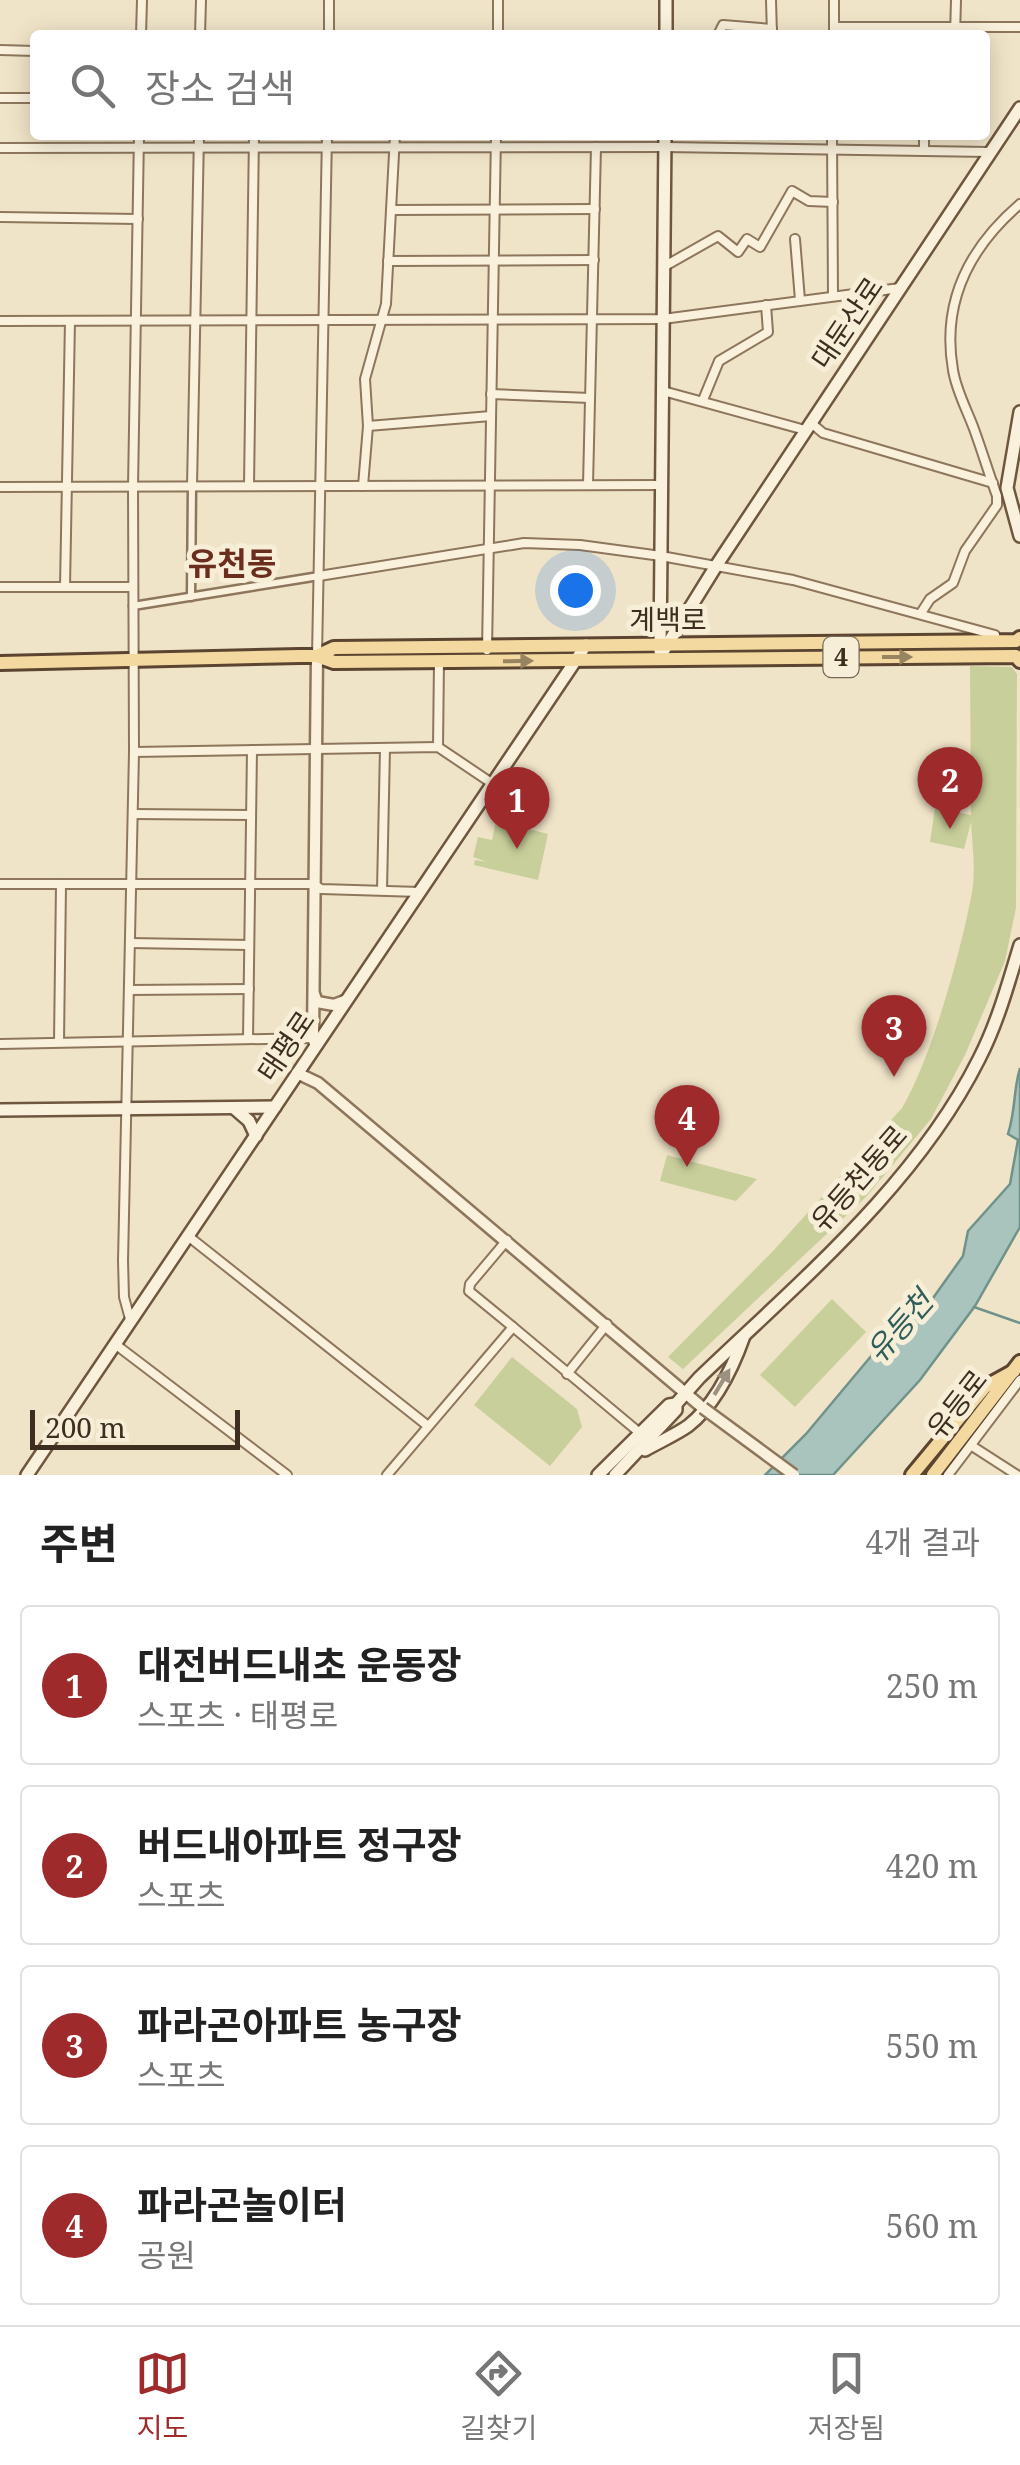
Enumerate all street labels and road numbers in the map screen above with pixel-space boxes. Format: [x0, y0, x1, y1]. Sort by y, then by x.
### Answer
street label: 대둔산로 [802, 269, 891, 376]
street label: 계백로 [629, 600, 707, 638]
road number: 4 [824, 637, 858, 677]
street label: 태평로 [248, 1003, 323, 1088]
street label: 유등천동로 [802, 1116, 915, 1238]
street label: 유등로 [917, 1361, 995, 1446]

